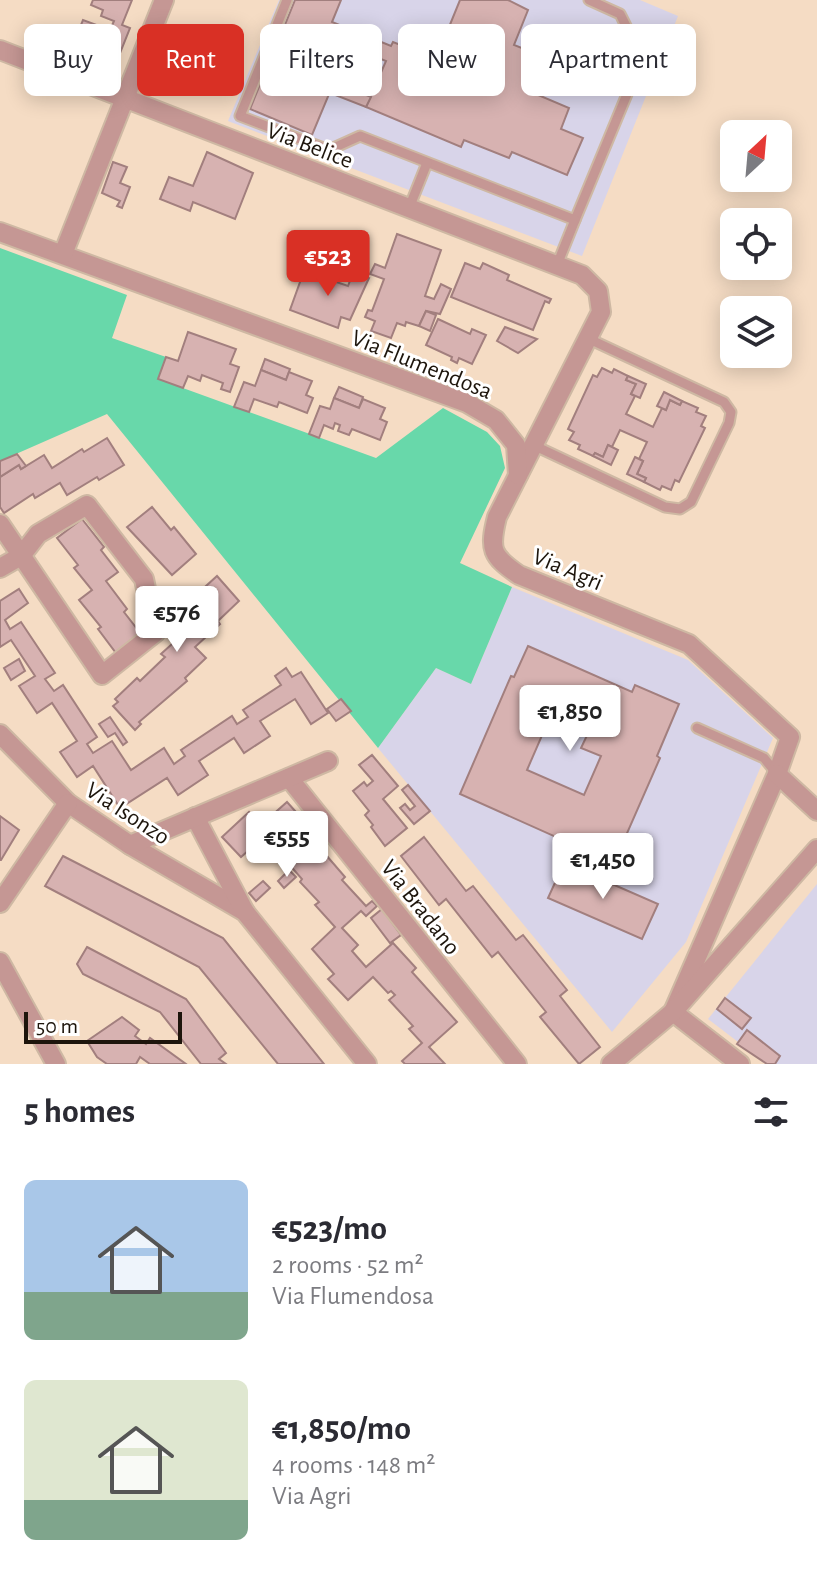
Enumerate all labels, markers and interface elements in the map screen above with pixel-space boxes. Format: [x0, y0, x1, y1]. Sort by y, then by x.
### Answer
chip: Buy [24, 24, 121, 96]
chip: Rent [137, 24, 244, 96]
chip: Filters [260, 24, 382, 96]
chip: New [398, 24, 505, 96]
chip: Apartment [521, 24, 696, 96]
street label: Via Belice [263, 119, 356, 173]
north arrow [720, 120, 792, 192]
map controls [720, 120, 792, 368]
button: locate [720, 208, 792, 280]
pin: €523 [281, 230, 375, 298]
text: €523 [305, 243, 351, 269]
button: layers [720, 296, 792, 368]
street label: Via Flumendosa [348, 326, 495, 404]
street label: Via Agri [529, 545, 606, 595]
pin: €576 [130, 586, 224, 654]
text: €576 [153, 599, 201, 625]
pin: €1,850 [505, 685, 635, 753]
text: €1,850 [537, 698, 603, 724]
street label: Via Isonzo [81, 778, 174, 850]
pin: €555 [240, 811, 334, 879]
text: €555 [264, 824, 310, 850]
pin: €1,450 [538, 833, 668, 901]
text: €1,450 [570, 846, 636, 872]
street label: Via Bradano [376, 856, 464, 960]
scale bar [24, 1008, 182, 1044]
text: 50 m [36, 1015, 78, 1037]
icon: filters [749, 1090, 793, 1134]
text: 5 homes [24, 1095, 135, 1129]
icon: home [88, 1212, 184, 1308]
text: €523/mo [272, 1212, 387, 1246]
text: 2 rooms · 52 m² [272, 1252, 424, 1278]
text: Via Flumendosa [272, 1283, 434, 1309]
icon: home [88, 1412, 184, 1508]
text: €1,850/mo [272, 1412, 411, 1446]
text: 4 rooms · 148 m² [272, 1452, 435, 1478]
text: Via Agri [272, 1483, 352, 1509]

